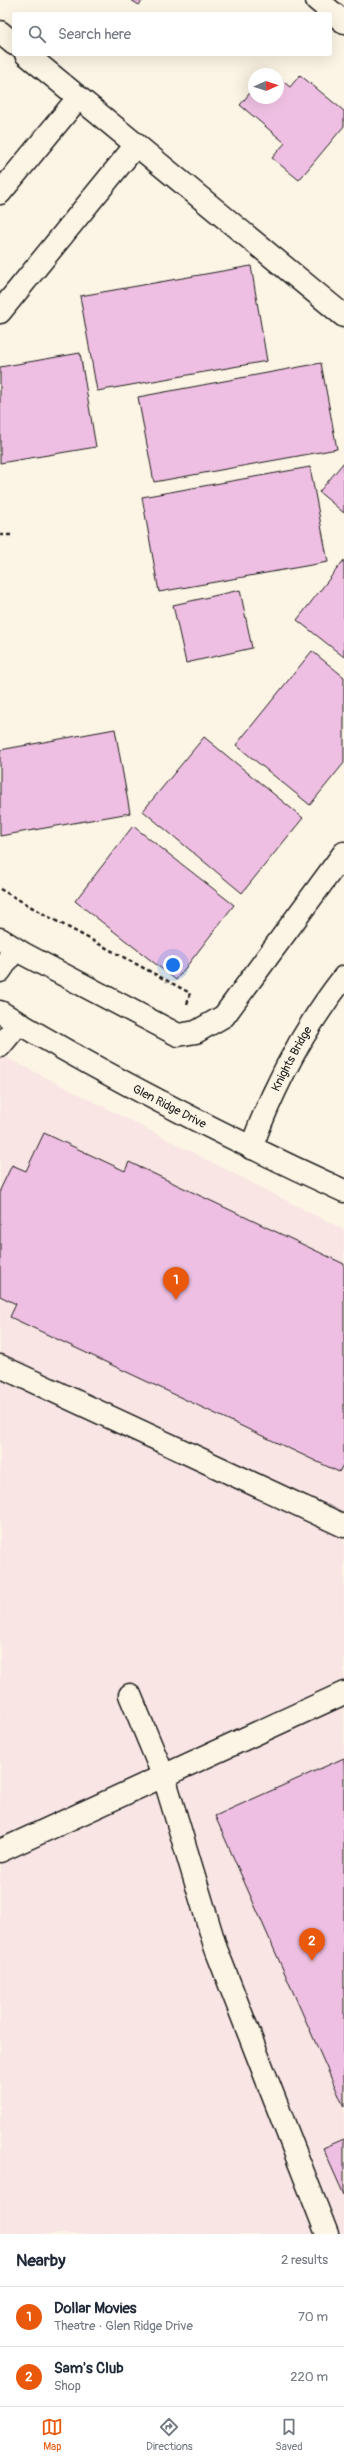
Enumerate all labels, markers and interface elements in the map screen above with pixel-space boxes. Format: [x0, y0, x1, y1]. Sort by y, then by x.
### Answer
search box [12, 12, 332, 56]
icon: search [26, 23, 48, 45]
text: Search here [58, 25, 131, 44]
north arrow [248, 68, 284, 104]
your location [163, 955, 183, 975]
street label: Knights Bridge [268, 1024, 316, 1094]
street label: Glen Ridge Drive [130, 1081, 209, 1132]
pin: 1 [163, 1267, 189, 1300]
pin: 2 [299, 1928, 325, 1961]
text: Nearby [16, 2250, 65, 2271]
text: 2 results [281, 2252, 328, 2268]
text: Dollar Movies [54, 2299, 137, 2318]
text: 1 [26, 2309, 32, 2325]
text: 70 m [298, 2309, 328, 2325]
text: Theatre · Glen Ridge Drive [54, 2318, 193, 2334]
text: Sam's Club [54, 2359, 124, 2378]
text: 2 [25, 2369, 33, 2385]
text: 220 m [290, 2369, 328, 2385]
text: Shop [54, 2378, 81, 2394]
tab: Map [41, 2416, 63, 2453]
tab: Directions [146, 2416, 193, 2453]
tab: Saved [275, 2416, 303, 2453]

